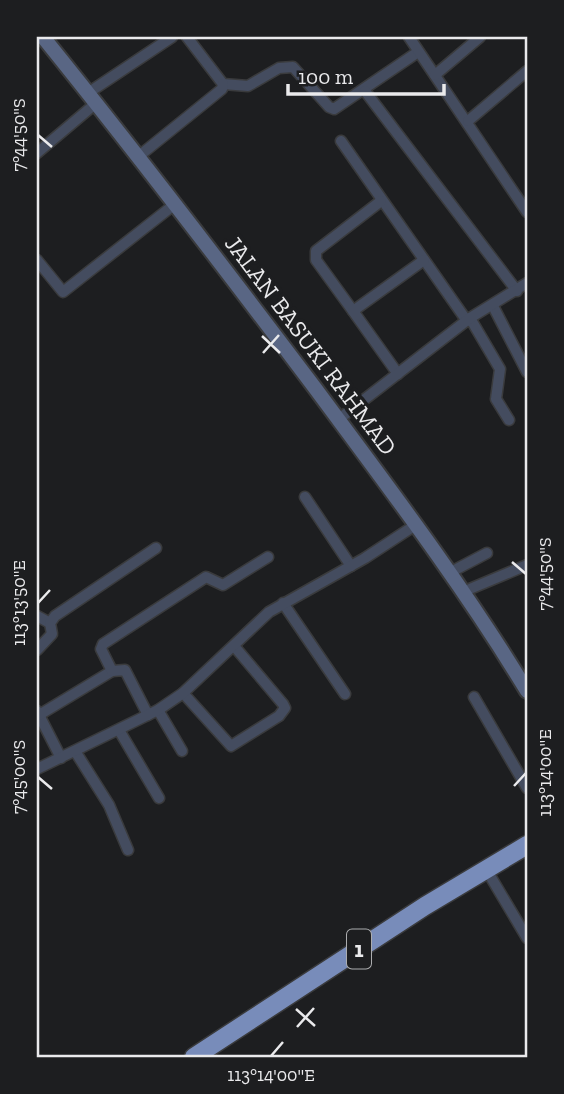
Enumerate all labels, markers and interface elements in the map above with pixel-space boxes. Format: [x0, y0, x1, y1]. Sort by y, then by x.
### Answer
scale bar [288, 52, 443, 96]
text: 100 m [298, 64, 353, 89]
text: 7°44'50"S [8, 98, 30, 172]
street label: JALAN BASUKI RAHMAD [219, 229, 403, 461]
text: 7°44'50"S [534, 537, 556, 611]
text: 113°13'50"E [8, 560, 30, 646]
text: 113°14'00"E [534, 729, 556, 817]
text: 7°45'00"S [8, 740, 30, 814]
road number: 1 [347, 930, 371, 968]
text: 113°14'00"E [227, 1064, 315, 1086]

